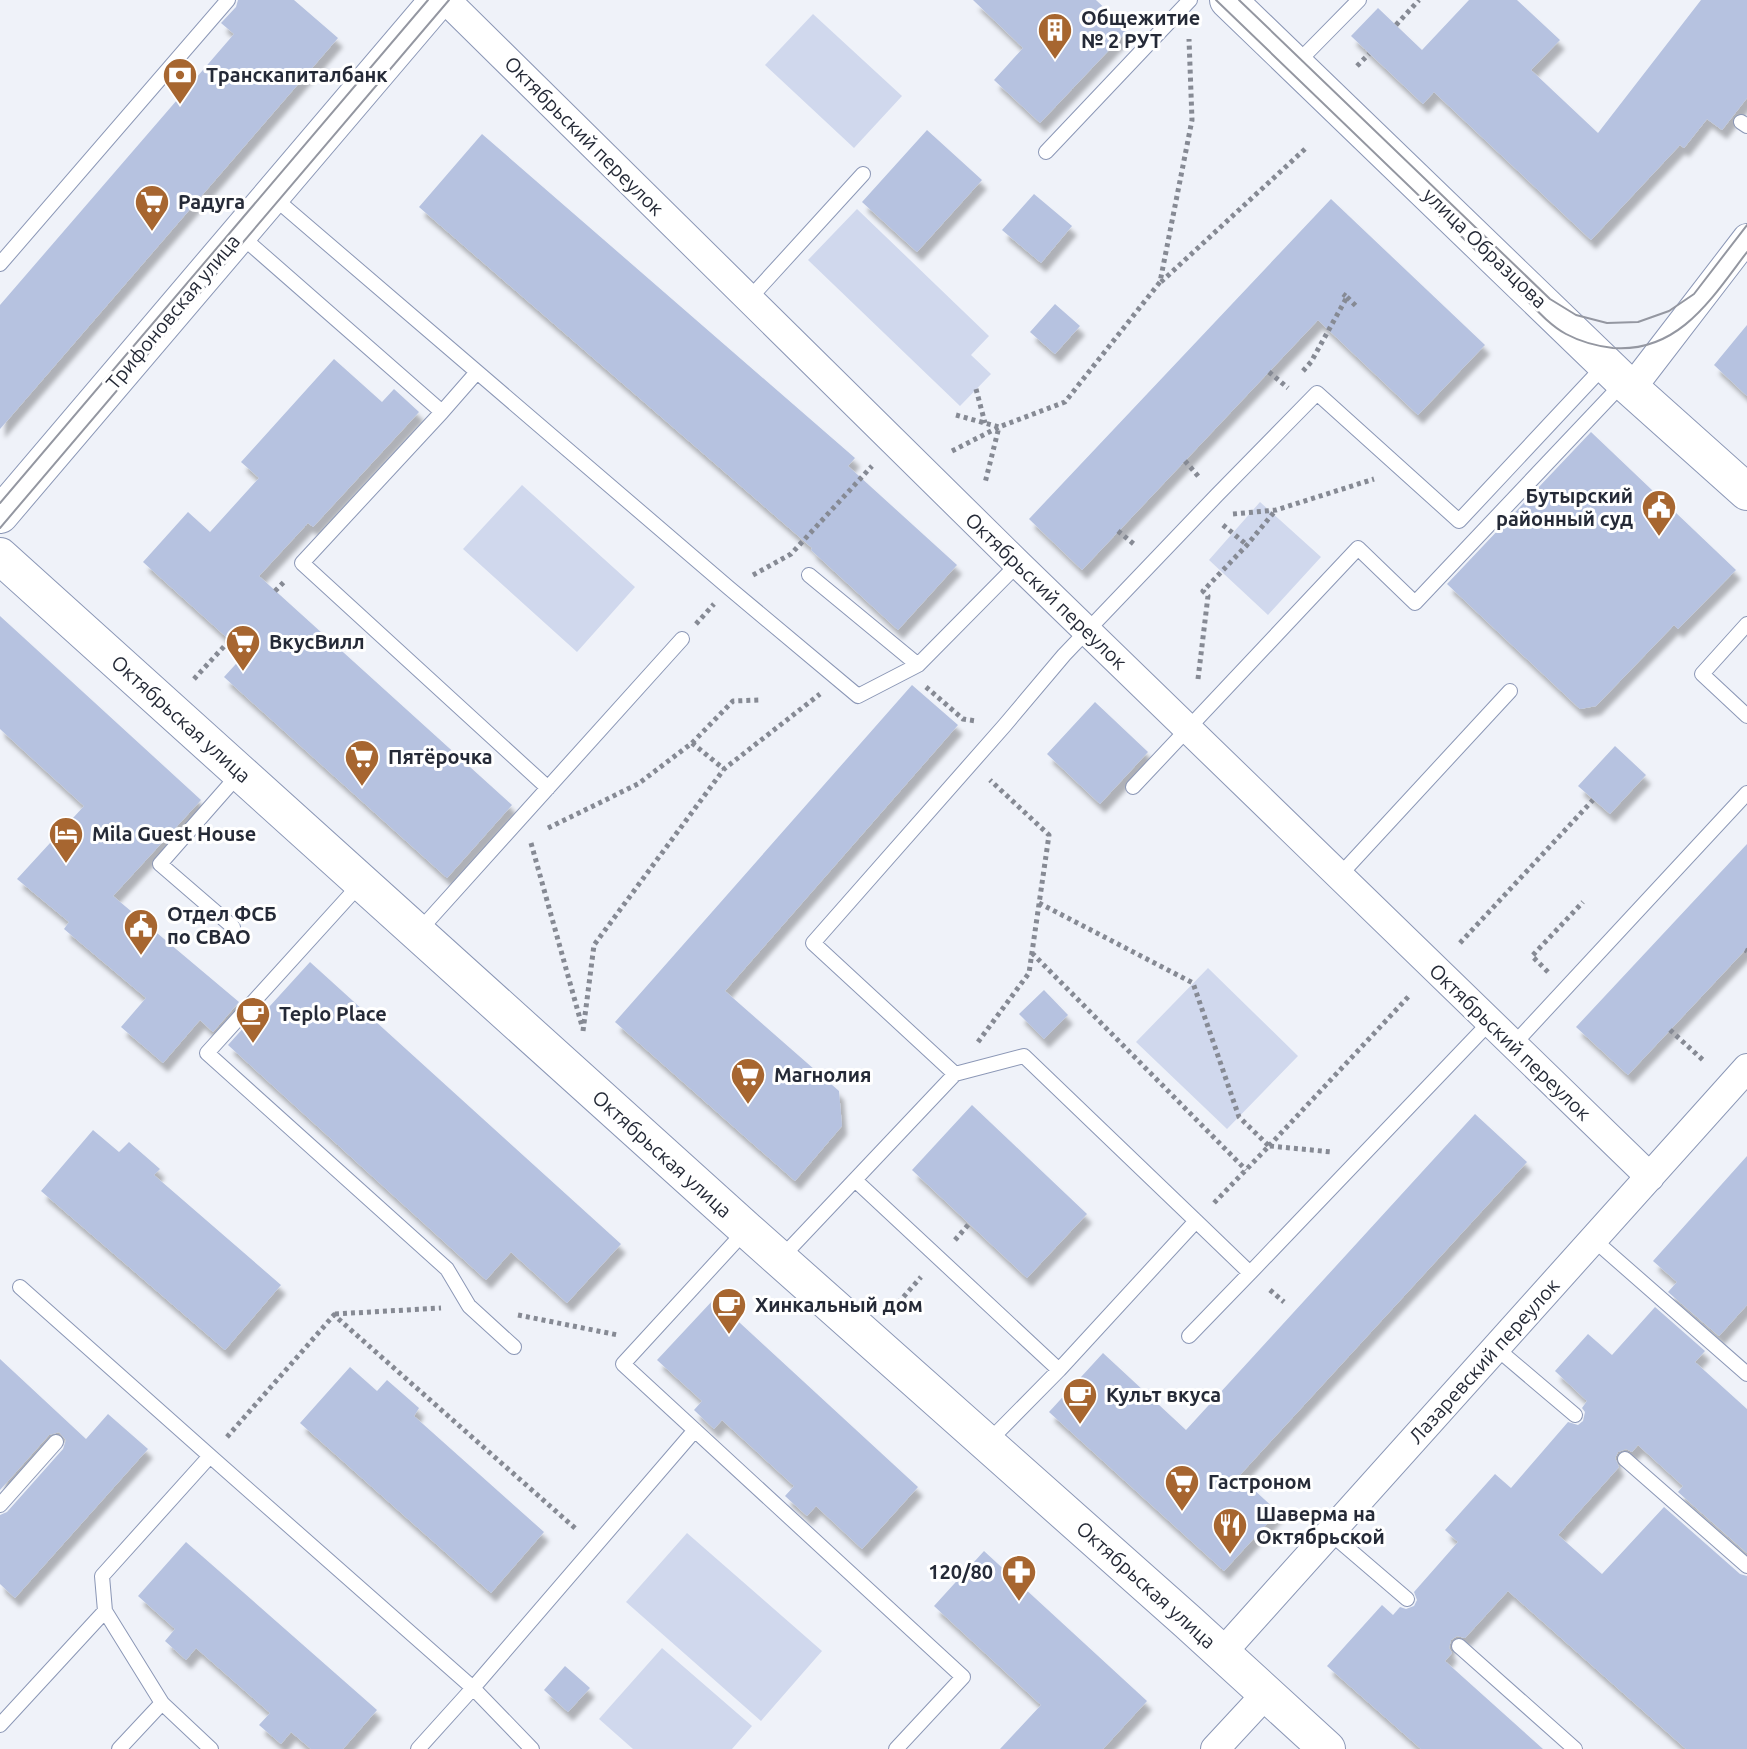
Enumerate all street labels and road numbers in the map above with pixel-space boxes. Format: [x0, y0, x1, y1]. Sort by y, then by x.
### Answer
street label: Октябрьский переулок [500, 51, 669, 220]
street label: улица Образцова [1419, 183, 1552, 312]
street label: Трифоновская улица [101, 229, 244, 394]
street label: Октябрьский переулок [961, 508, 1132, 674]
street label: Октябрьская улица [107, 650, 256, 787]
street label: Октябрьский переулок [1425, 959, 1596, 1125]
street label: Октябрьская улица [588, 1085, 737, 1222]
street label: Лазаревский переулок [1404, 1273, 1564, 1448]
street label: Октябрьская улица [1072, 1516, 1221, 1653]

